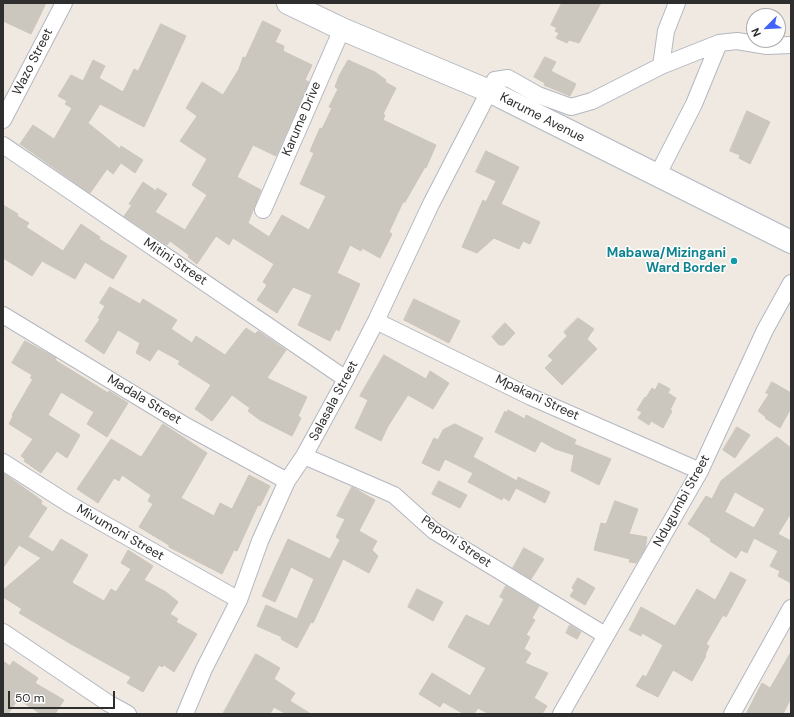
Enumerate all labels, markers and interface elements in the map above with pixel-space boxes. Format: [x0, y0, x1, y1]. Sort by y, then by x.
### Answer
north arrow [746, 8, 786, 48]
street label: Wazo Street [9, 26, 57, 98]
text: N [748, 26, 764, 39]
street label: Karume Drive [279, 79, 325, 159]
street label: Karume Avenue [497, 90, 587, 146]
street label: Mitini Street [140, 235, 210, 289]
place label: Mabawa/Mizingani Ward Border [607, 246, 726, 277]
marker: Mabawa/Mizingani Ward Border [729, 256, 739, 266]
street label: Salasala Street [306, 358, 362, 444]
street label: Madala Street [104, 372, 184, 428]
street label: Mpakani Street [493, 372, 581, 424]
street label: Ndugumbi Street [650, 452, 714, 550]
street label: Mivumoni Street [73, 502, 167, 564]
street label: Peponi Street [418, 513, 494, 571]
scale bar [10, 683, 117, 709]
text: 50 m [15, 690, 44, 706]

